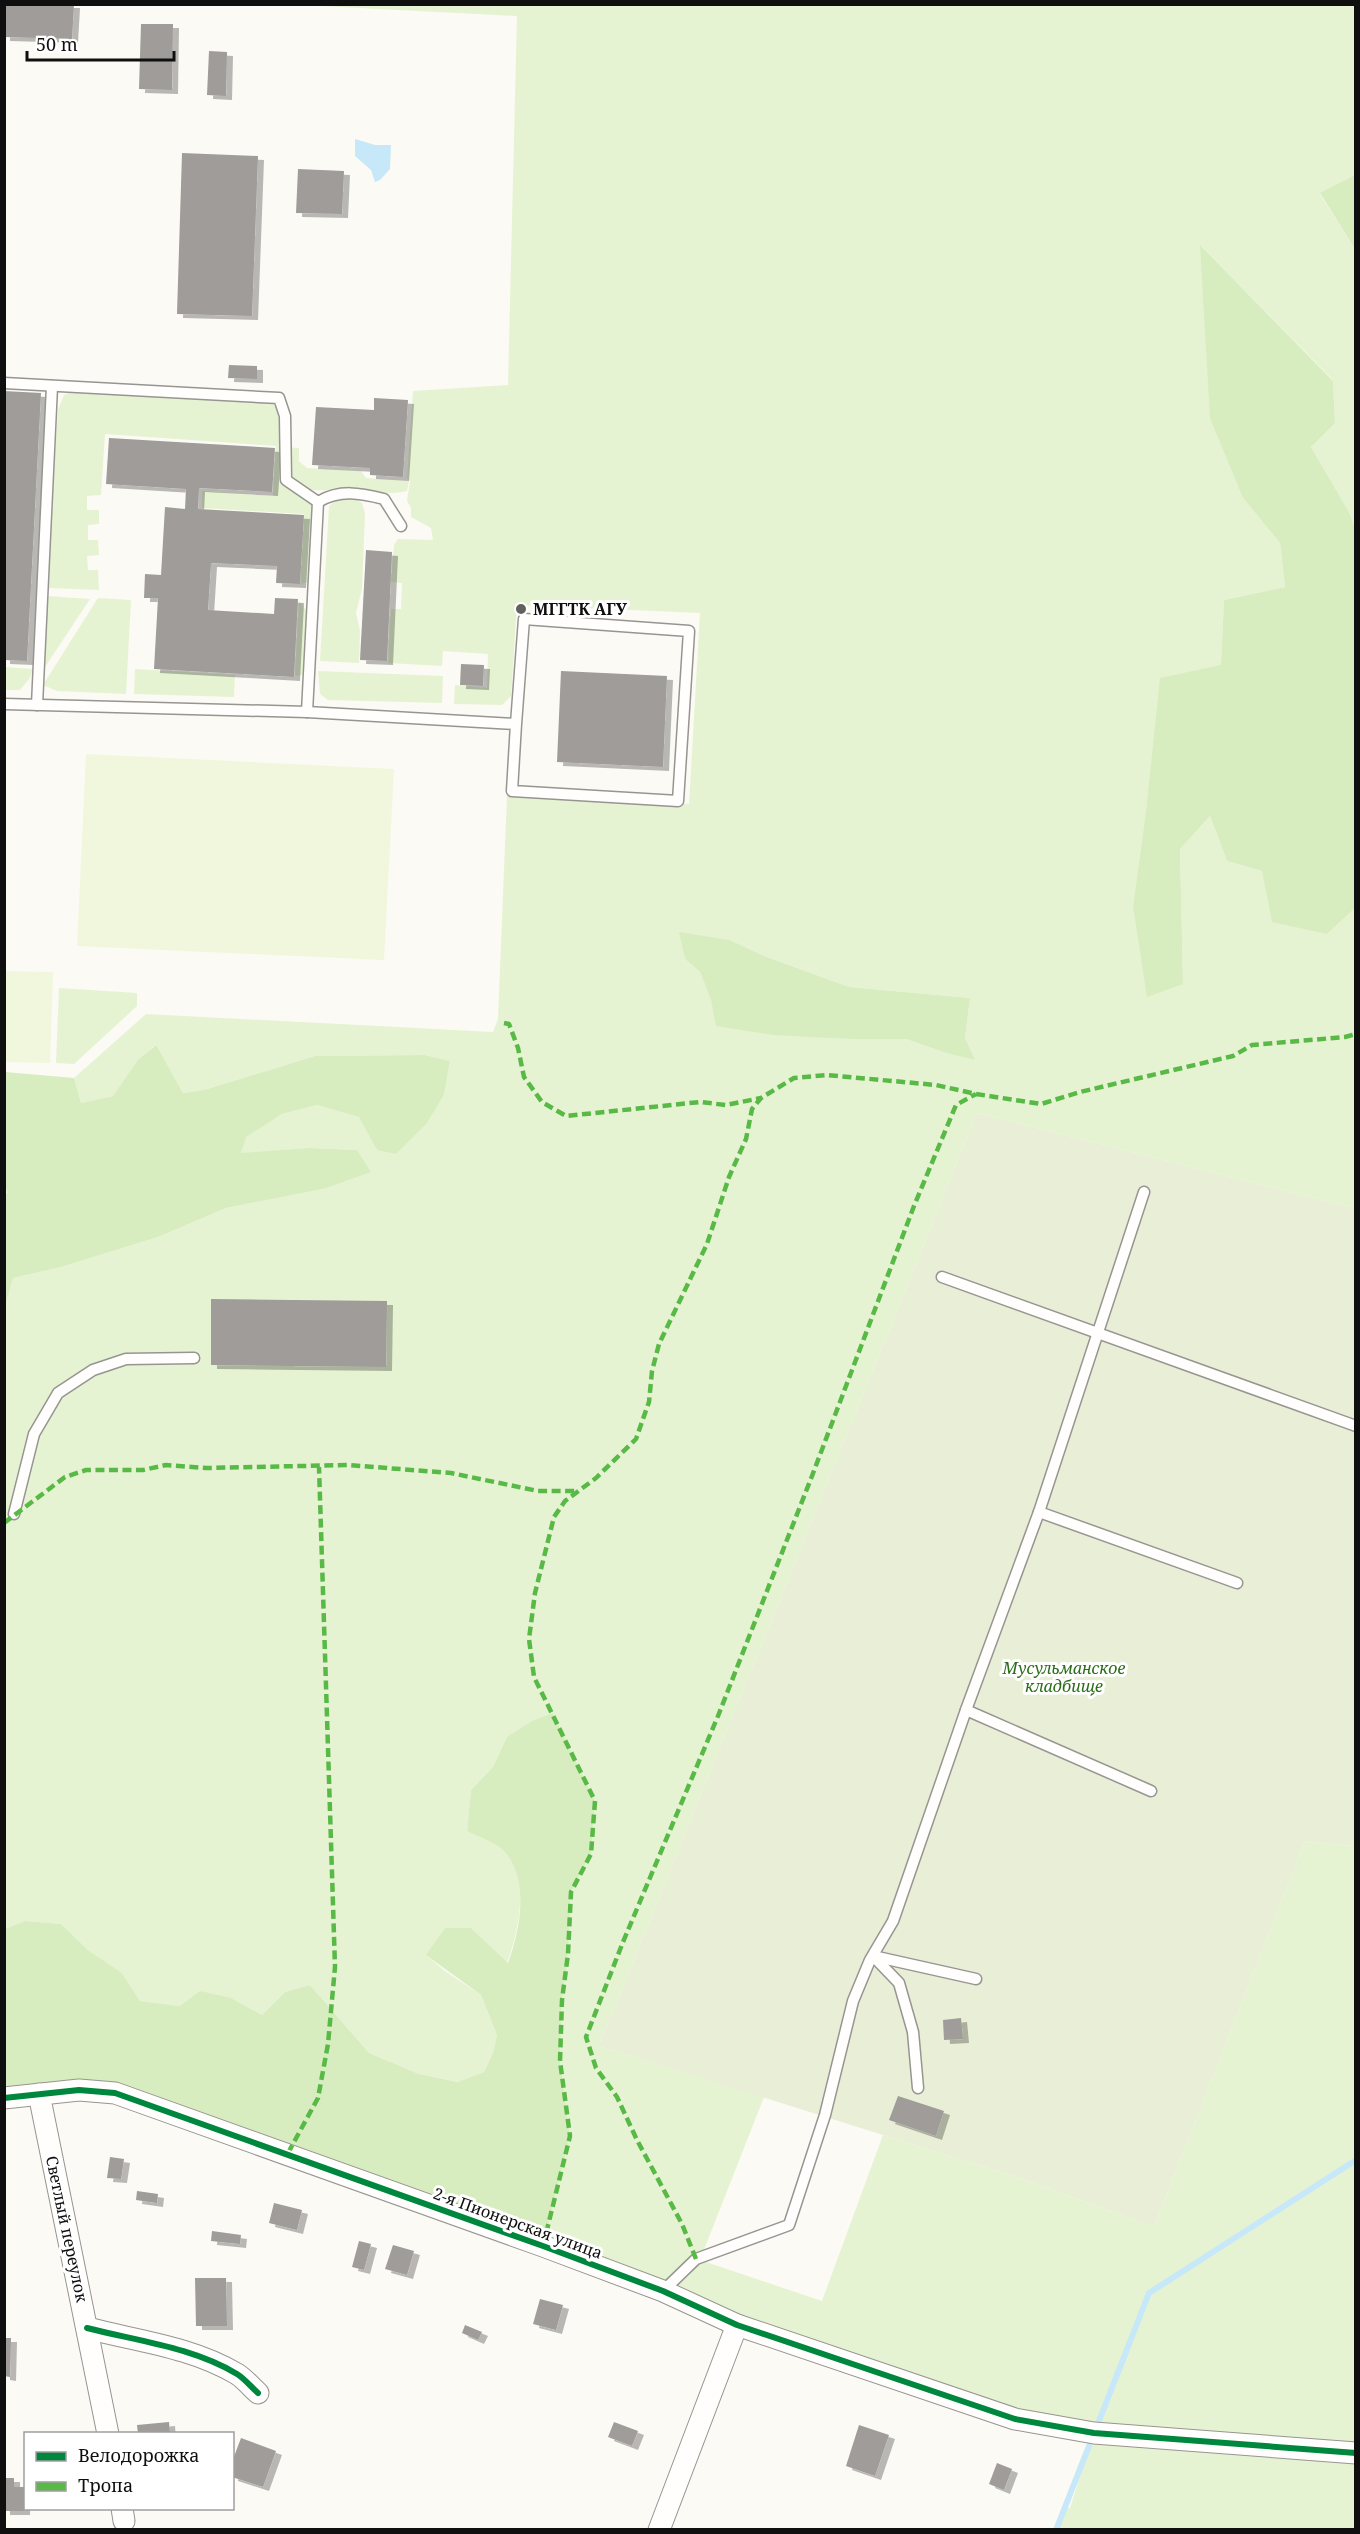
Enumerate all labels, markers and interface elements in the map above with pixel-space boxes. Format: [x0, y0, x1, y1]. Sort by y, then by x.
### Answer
scale bar [27, 24, 174, 62]
text: 50 m [36, 32, 78, 56]
place label: МГГТК АГУ [533, 598, 628, 620]
marker: МГГТК АГУ [514, 602, 528, 616]
park label: Мусульманское кладбище [1002, 1657, 1126, 1697]
street label: Светлый переулок [41, 2154, 93, 2305]
street label: 2-я Пионерская улица [430, 2182, 606, 2264]
legend [24, 2432, 234, 2510]
text: Велодорожка [78, 2443, 200, 2467]
text: Тропа [78, 2473, 133, 2497]

